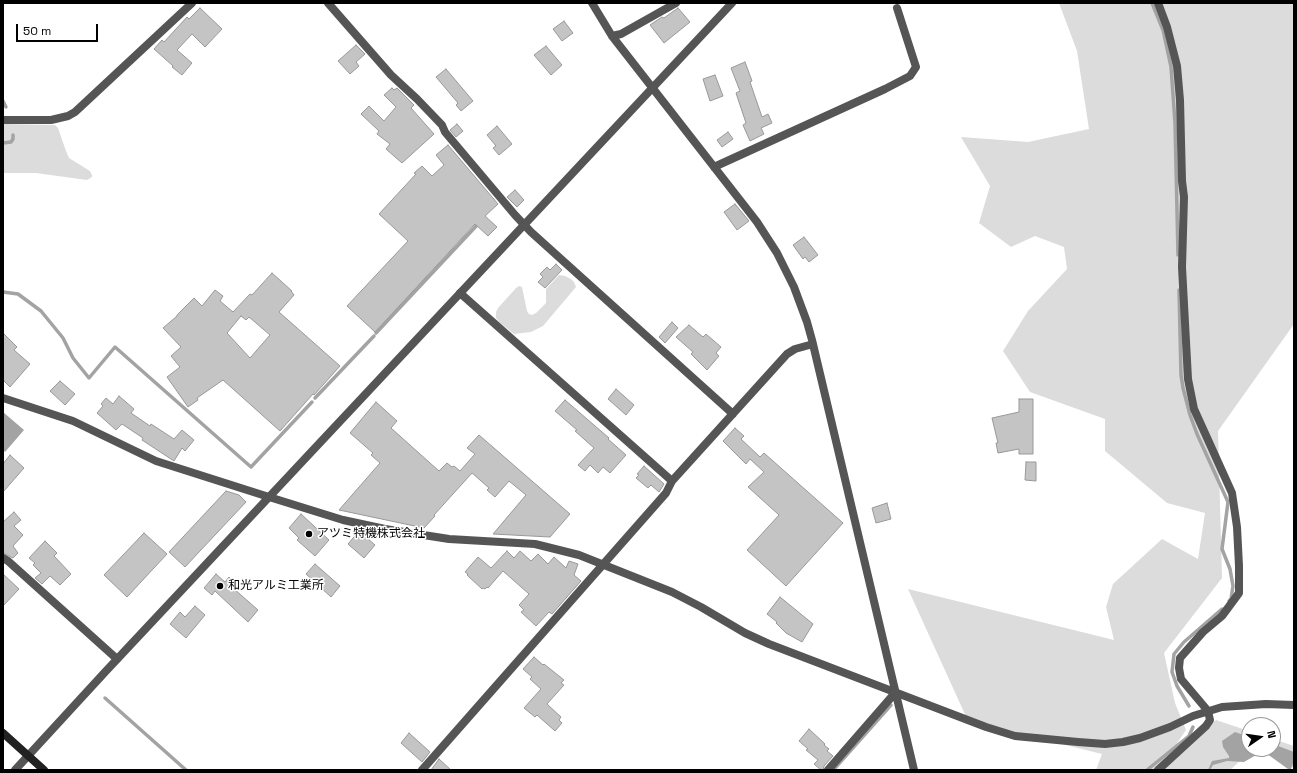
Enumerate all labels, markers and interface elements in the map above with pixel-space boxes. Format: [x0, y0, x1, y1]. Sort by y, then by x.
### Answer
scale bar [18, 16, 100, 42]
text: 50 m [23, 23, 51, 39]
place label: アツミ特機株式会社 [317, 527, 425, 541]
marker: アツミ特機株式会社 [304, 529, 314, 539]
place label: 和光アルミ工業所 [228, 579, 324, 593]
marker: 和光アルミ工業所 [215, 581, 225, 591]
north arrow [1241, 717, 1281, 757]
text: N [1264, 729, 1279, 740]

